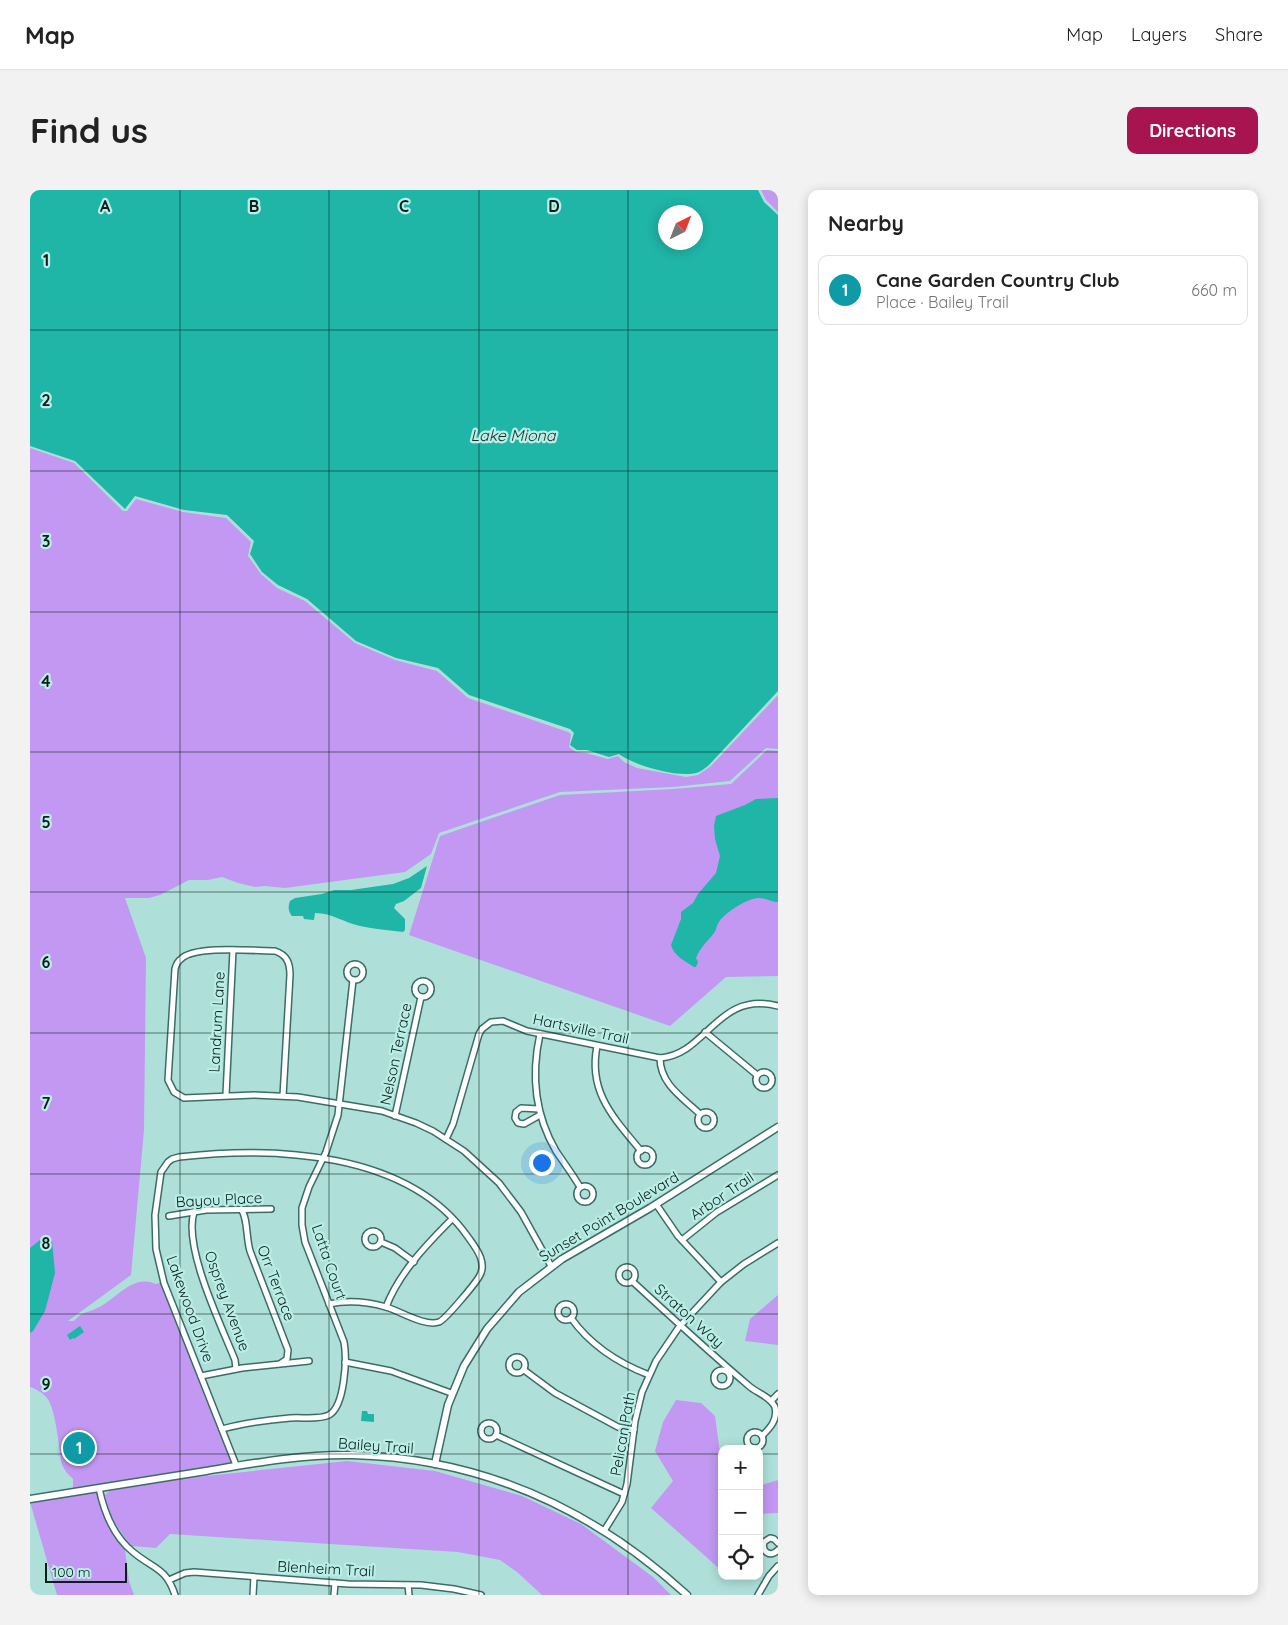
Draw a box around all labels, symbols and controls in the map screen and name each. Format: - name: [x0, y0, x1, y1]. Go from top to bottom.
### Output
- text: Map: [25, 20, 75, 50]
- text: Map: [1066, 23, 1103, 46]
- text: Layers: [1131, 23, 1187, 46]
- text: Share: [1215, 23, 1263, 46]
- button: Directions: [1127, 107, 1258, 154]
- text: Find us: [30, 108, 148, 152]
- text: A: [100, 196, 111, 216]
- text: B: [249, 196, 259, 216]
- text: C: [399, 196, 409, 216]
- text: D: [548, 196, 560, 216]
- north arrow: [658, 205, 703, 250]
- text: Nearby: [828, 210, 904, 236]
- text: 1: [43, 250, 49, 270]
- text: Cane Garden Country Club: [876, 268, 1120, 292]
- text: 1: [842, 280, 848, 300]
- text: 660 m: [1191, 280, 1237, 300]
- text: Place · Bailey Trail: [876, 292, 1009, 312]
- text: 2: [41, 390, 51, 410]
- water label: Lake Miona: [470, 425, 557, 445]
- text: 3: [42, 531, 50, 551]
- text: 4: [41, 671, 51, 691]
- text: 5: [41, 812, 51, 832]
- text: 6: [42, 952, 51, 972]
- street label: Landrum Lane: [204, 971, 229, 1073]
- street label: Nelson Terrace: [375, 1001, 416, 1107]
- street label: Hartsville Trail: [531, 1009, 631, 1048]
- text: 7: [42, 1093, 51, 1113]
- your location: [529, 1150, 555, 1176]
- street label: Sunset Point Boulevard: [535, 1167, 682, 1266]
- street label: Arbor Trail: [686, 1167, 757, 1224]
- street label: Bayou Place: [175, 1188, 263, 1211]
- street label: Latta Court: [308, 1222, 351, 1302]
- text: 8: [42, 1233, 51, 1253]
- street label: Orr Terrace: [253, 1242, 300, 1323]
- street label: Osprey Avenue: [201, 1248, 254, 1354]
- street label: Lakewood Drive: [162, 1253, 219, 1365]
- street label: Straton Way: [651, 1279, 728, 1352]
- text: 9: [41, 1374, 51, 1394]
- street label: Pelican Path: [606, 1390, 639, 1477]
- pin: 1: [63, 1429, 95, 1467]
- street label: Bailey Trail: [338, 1433, 415, 1458]
- map controls: [718, 1445, 763, 1580]
- button: +: [718, 1445, 763, 1490]
- button: −: [718, 1490, 763, 1535]
- button: locate: [718, 1535, 763, 1580]
- street label: Blenheim Trail: [277, 1556, 375, 1581]
- scale bar: [45, 1560, 128, 1583]
- text: 100 m: [52, 1563, 90, 1581]

